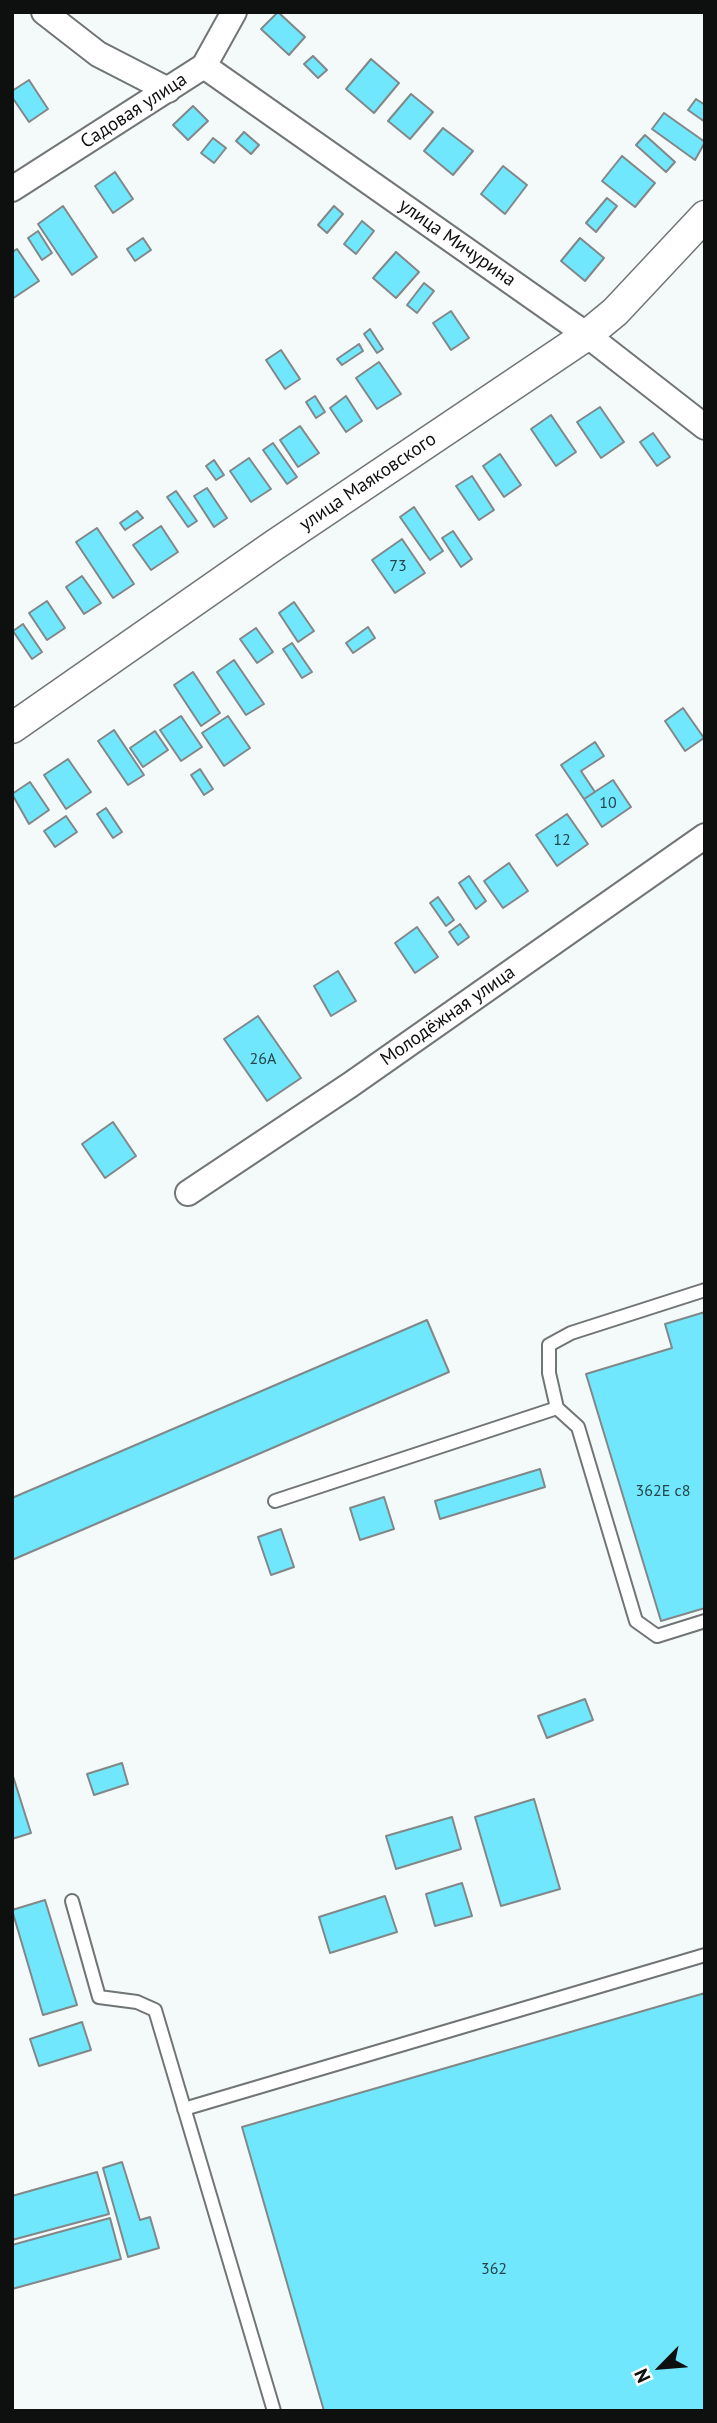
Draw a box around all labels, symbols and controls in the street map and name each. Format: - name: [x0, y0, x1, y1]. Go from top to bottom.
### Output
- street label: Садовая улица: [77, 68, 191, 154]
- street label: улица Мичурина: [394, 194, 520, 292]
- street label: улица Маяковского: [295, 428, 441, 536]
- house number: 73: [389, 556, 407, 576]
- house number: 10: [599, 793, 617, 813]
- house number: 12: [553, 830, 571, 850]
- street label: Молодёжная улица: [376, 961, 520, 1071]
- house number: 26А: [250, 1049, 276, 1069]
- house number: 362Е с8: [636, 1481, 690, 1501]
- house number: 362: [481, 2259, 507, 2279]
- north arrow: [626, 2332, 696, 2402]
- text: N: [628, 2365, 655, 2387]

